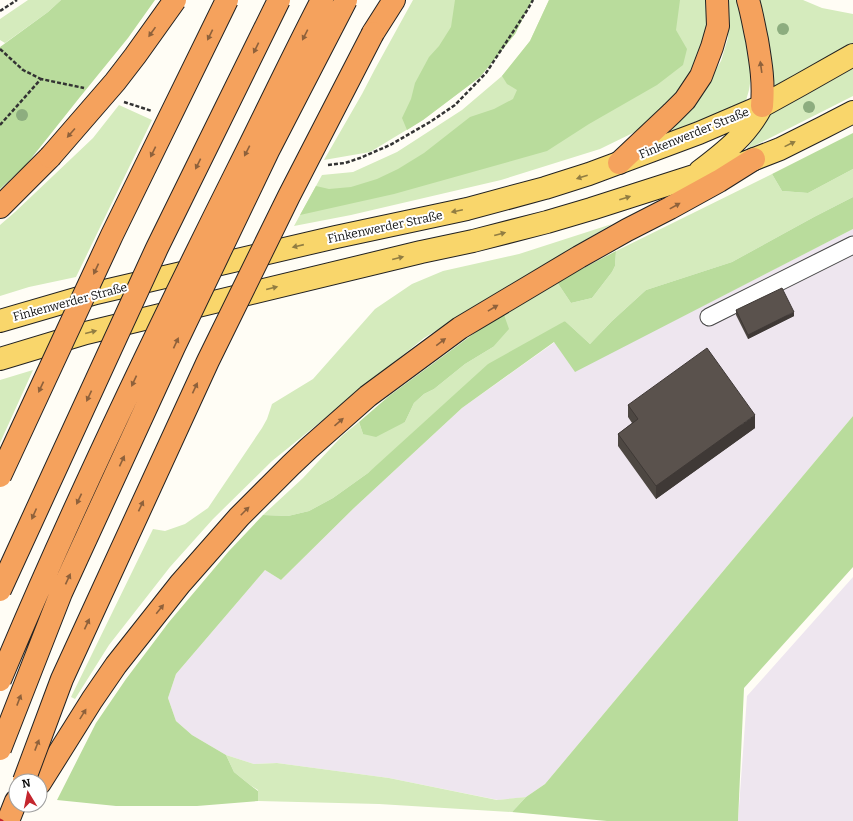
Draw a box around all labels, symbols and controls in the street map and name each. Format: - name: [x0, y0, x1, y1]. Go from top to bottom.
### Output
- one-way arrow: [148, 27, 156, 37]
- one-way arrow: [207, 29, 213, 41]
- one-way arrow: [302, 29, 308, 41]
- one-way arrow: [253, 42, 259, 53]
- one-way arrow: [758, 61, 764, 73]
- street label: Finkenwerder Straße: [637, 105, 751, 161]
- one-way arrow: [66, 128, 75, 138]
- one-way arrow: [784, 141, 796, 147]
- one-way arrow: [243, 145, 250, 157]
- one-way arrow: [150, 146, 156, 157]
- one-way arrow: [195, 158, 201, 170]
- one-way arrow: [576, 174, 588, 180]
- one-way arrow: [619, 195, 631, 201]
- one-way arrow: [669, 202, 680, 209]
- street label: Finkenwerder Straße: [326, 208, 444, 246]
- one-way arrow: [450, 208, 463, 214]
- one-way arrow: [494, 231, 506, 237]
- one-way arrow: [292, 243, 304, 249]
- one-way arrow: [392, 254, 404, 260]
- one-way arrow: [93, 263, 99, 275]
- street label: Finkenwerder Straße: [11, 280, 129, 324]
- one-way arrow: [266, 285, 278, 291]
- one-way arrow: [487, 305, 499, 312]
- one-way arrow: [85, 329, 97, 335]
- one-way arrow: [173, 337, 179, 348]
- one-way arrow: [436, 338, 447, 346]
- one-way arrow: [131, 375, 137, 387]
- one-way arrow: [38, 381, 44, 392]
- one-way arrow: [192, 382, 198, 394]
- one-way arrow: [86, 390, 92, 401]
- one-way arrow: [334, 417, 344, 427]
- one-way arrow: [119, 455, 125, 466]
- one-way arrow: [76, 493, 82, 505]
- one-way arrow: [138, 501, 144, 512]
- one-way arrow: [240, 506, 250, 516]
- one-way arrow: [31, 508, 37, 519]
- one-way arrow: [65, 573, 71, 585]
- one-way arrow: [155, 604, 164, 615]
- one-way arrow: [84, 619, 90, 630]
- one-way arrow: [17, 693, 23, 705]
- one-way arrow: [79, 709, 87, 719]
- one-way arrow: [35, 738, 41, 750]
- north arrow: [8, 773, 48, 813]
- text: N: [21, 776, 32, 791]

